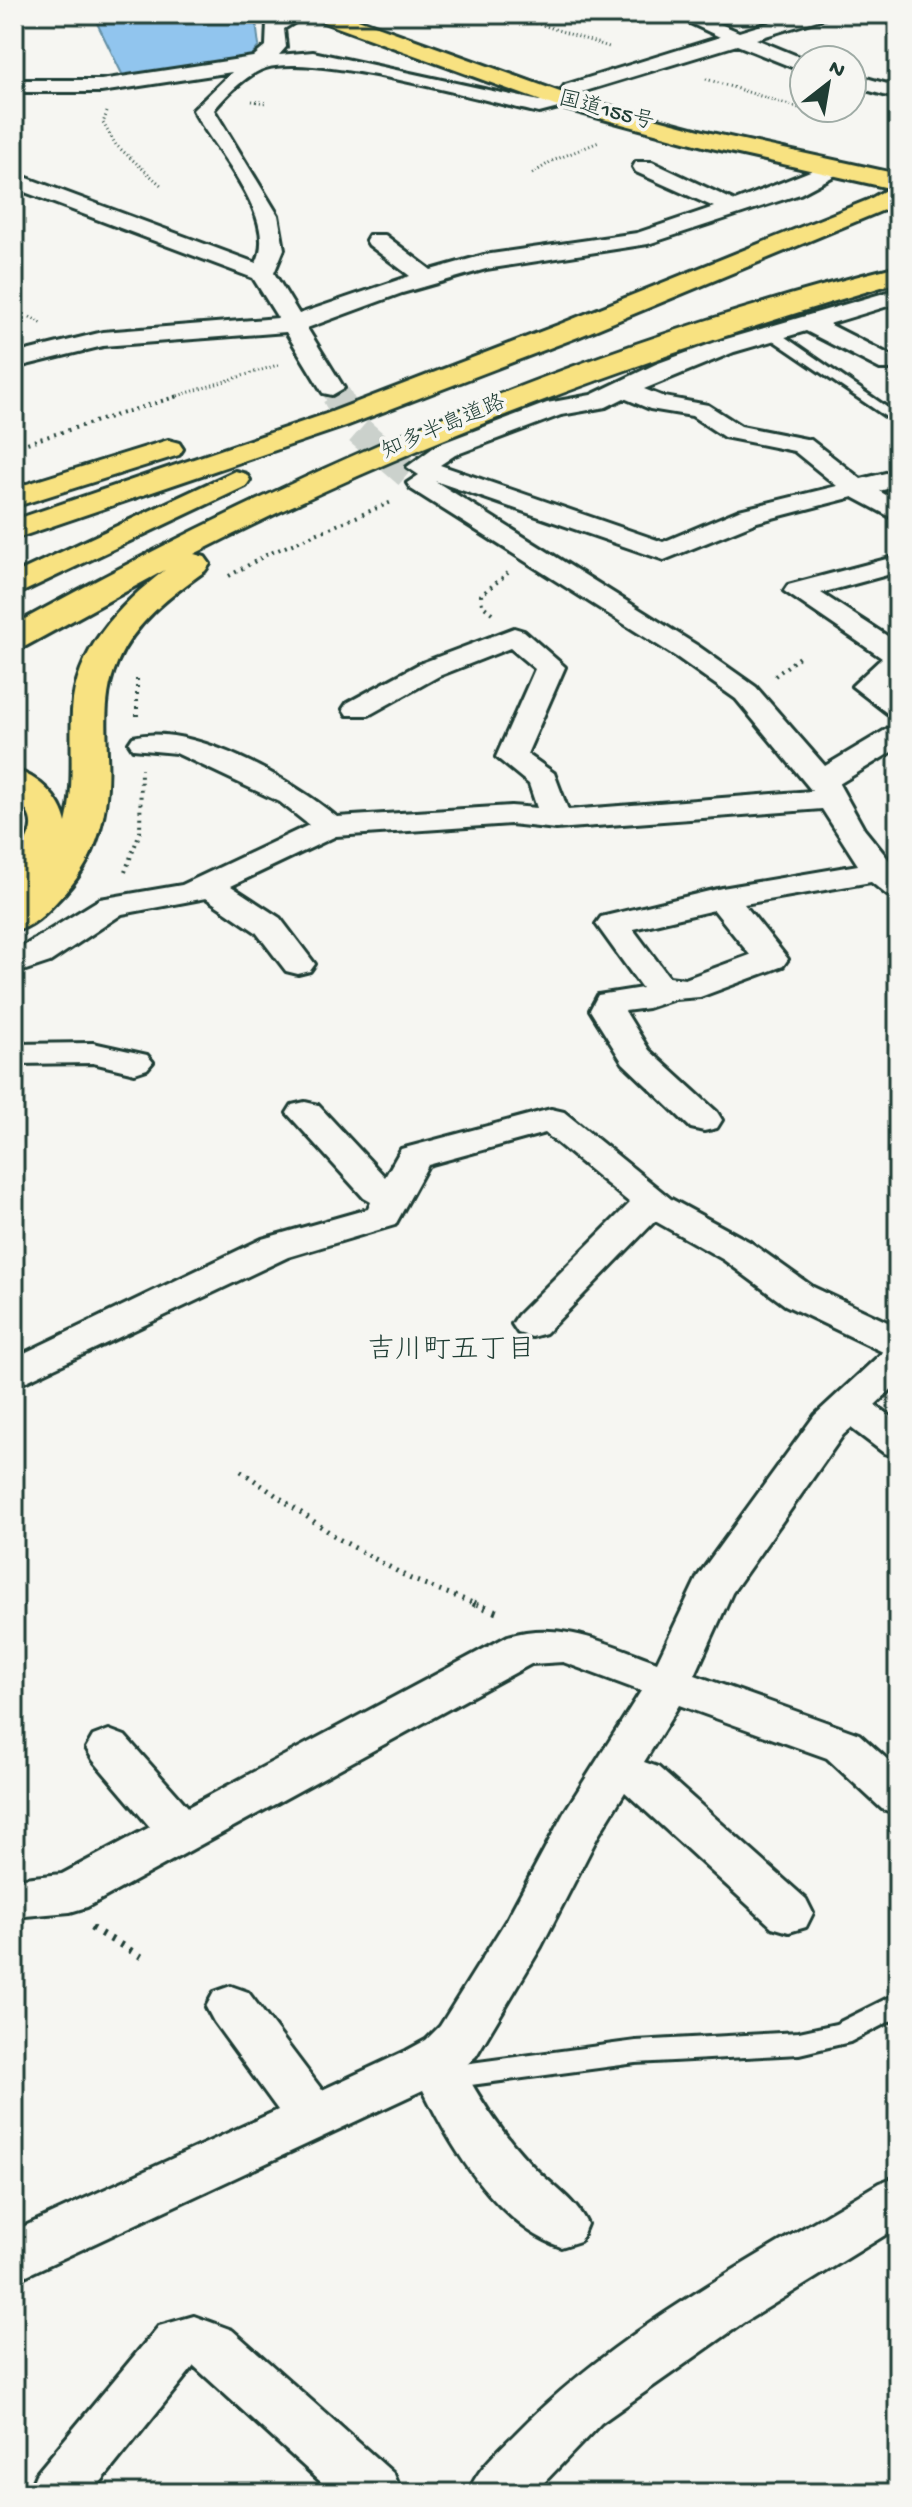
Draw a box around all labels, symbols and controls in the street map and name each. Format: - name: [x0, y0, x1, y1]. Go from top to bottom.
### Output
- north arrow: [788, 44, 868, 124]
- text: N: [823, 55, 849, 85]
- street label: 国道155号: [555, 86, 657, 137]
- street label: 知多半島道路: [377, 388, 510, 466]
- district label: 吉川町五丁目: [367, 1334, 535, 1368]

